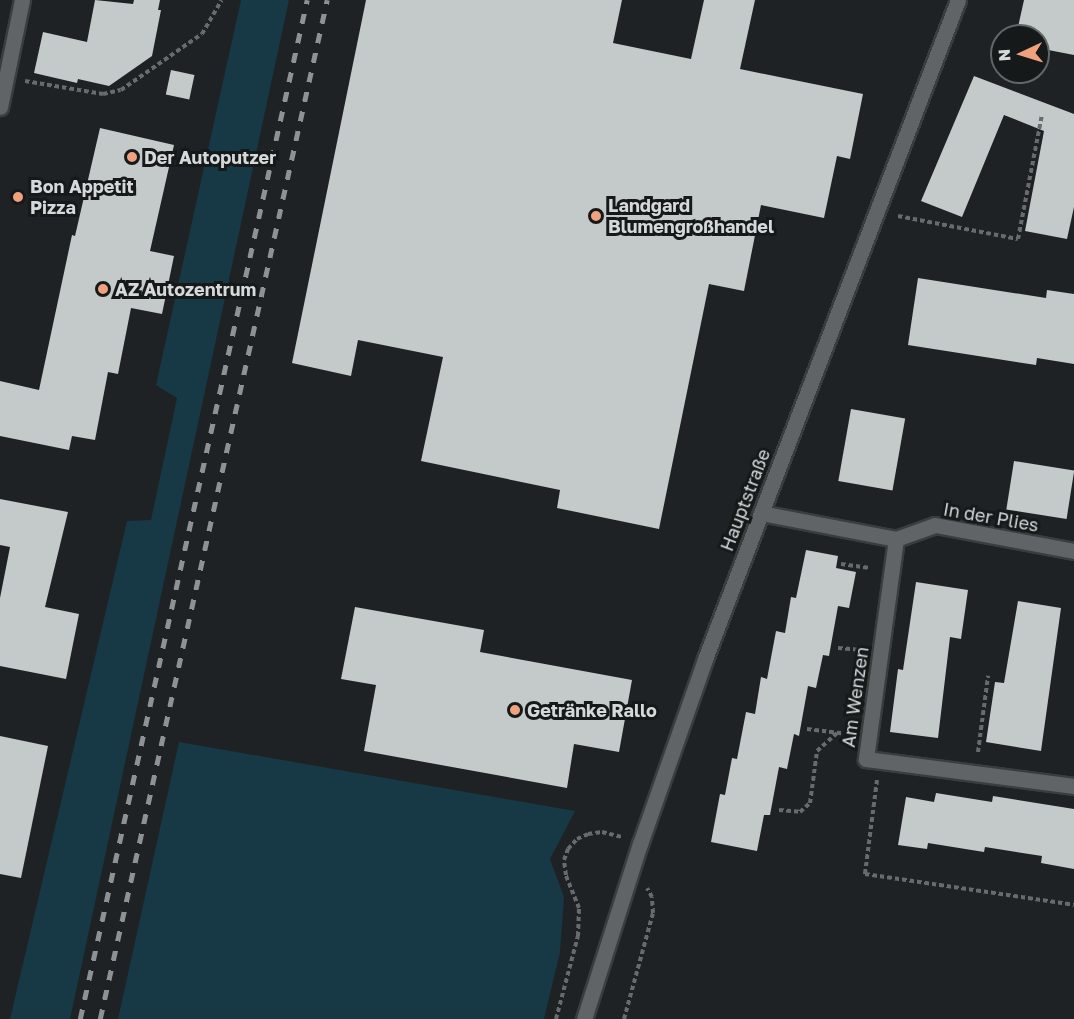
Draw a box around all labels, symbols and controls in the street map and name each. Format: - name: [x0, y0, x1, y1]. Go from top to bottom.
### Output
- north arrow: [990, 24, 1050, 84]
- text: N: [994, 48, 1014, 62]
- place label: Der Autoputzer: [144, 146, 276, 168]
- marker: Der Autoputzer: [125, 150, 139, 164]
- place label: Bon Appetit Pizza: [30, 176, 134, 219]
- marker: Bon Appetit Pizza: [11, 190, 25, 204]
- place label: Landgard Blumengroßhandel: [608, 195, 774, 238]
- marker: Landgard Blumengroßhandel: [589, 209, 603, 223]
- place label: AZ Autozentrum: [115, 278, 256, 300]
- marker: AZ Autozentrum: [96, 282, 110, 296]
- street label: Hauptstraße: [716, 446, 774, 554]
- street label: In der Plies: [942, 498, 1040, 536]
- street label: Am Wenzen: [837, 645, 873, 749]
- place label: Getränke Rallo: [527, 699, 657, 721]
- marker: Getränke Rallo: [508, 703, 522, 717]

